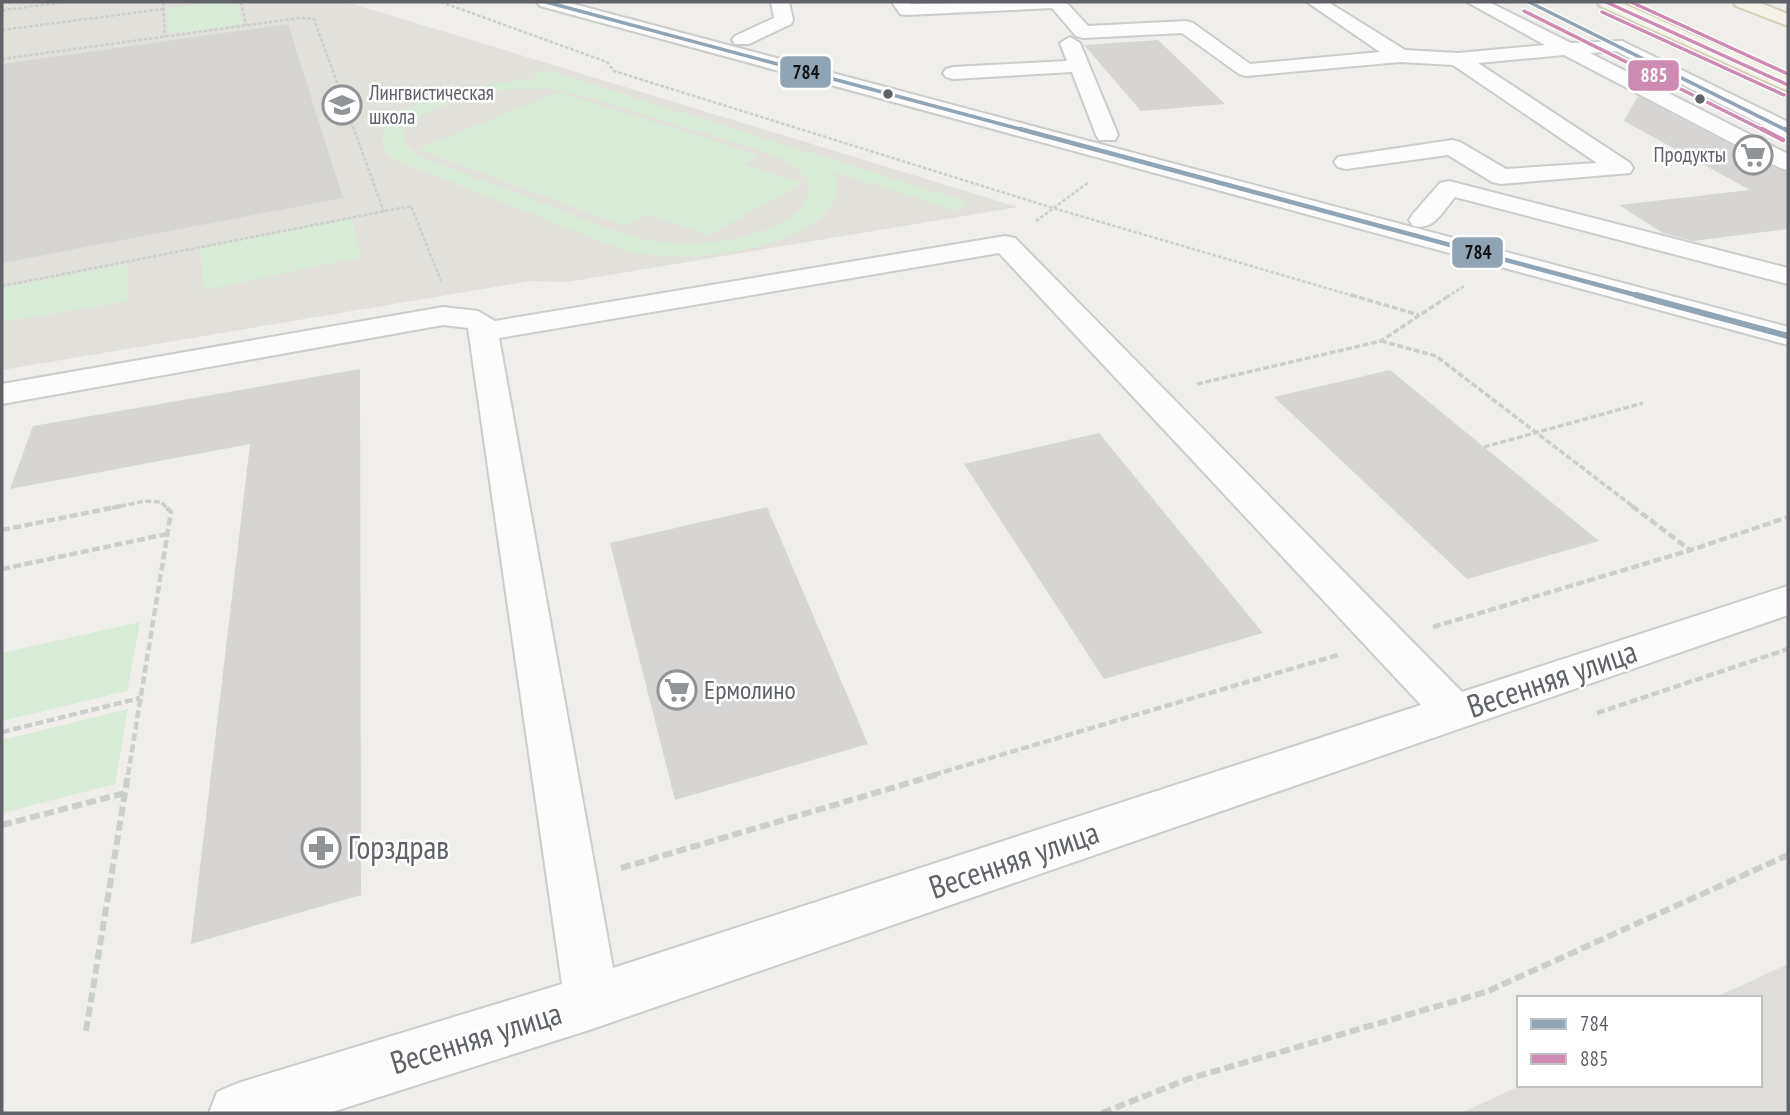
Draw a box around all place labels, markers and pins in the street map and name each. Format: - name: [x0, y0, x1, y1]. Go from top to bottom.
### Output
- place label: Лингвистическая школа: [368, 79, 494, 130]
- school or university icon: Лингвистическая школа: [321, 84, 363, 126]
- unlabelled marker: [881, 87, 895, 101]
- unlabelled marker: [1693, 92, 1707, 106]
- supermarket icon: Продукты: [1732, 134, 1774, 176]
- place label: Продукты: [1653, 141, 1726, 168]
- supermarket icon: Ермолино: [656, 669, 698, 711]
- place label: Ермолино: [704, 673, 796, 706]
- place label: Горздрав: [348, 826, 449, 868]
- pharmacy icon: Горздрав: [300, 827, 342, 869]

